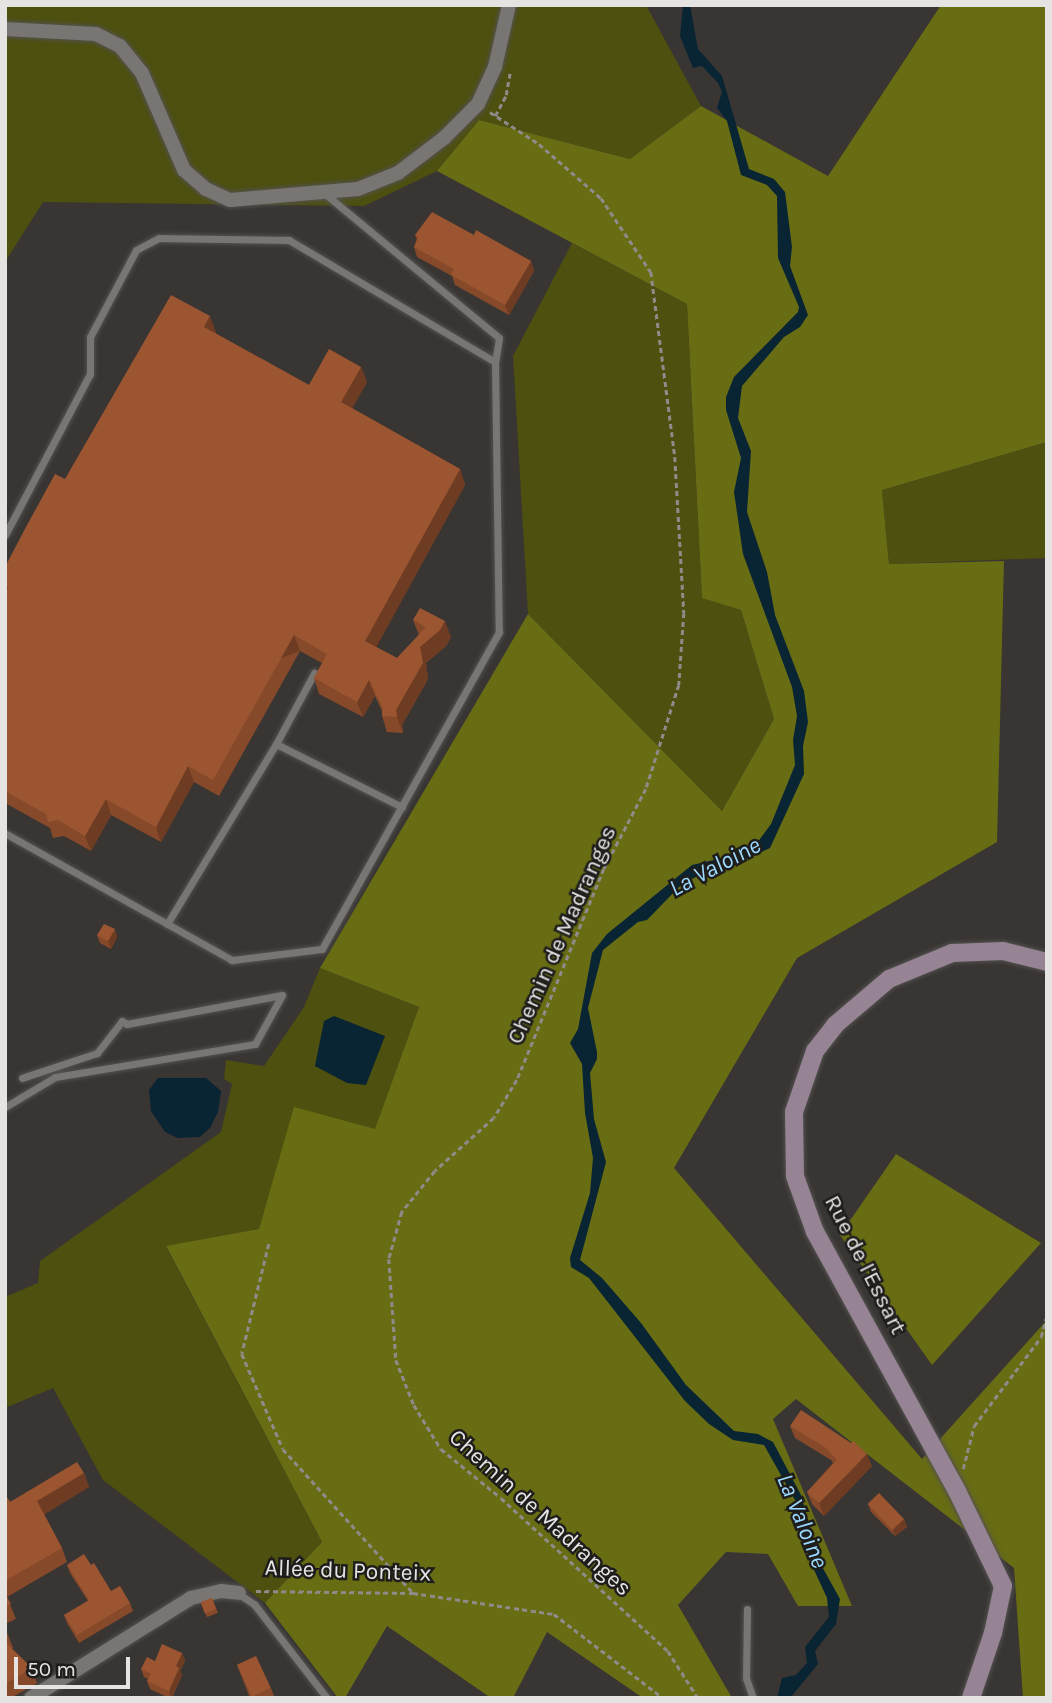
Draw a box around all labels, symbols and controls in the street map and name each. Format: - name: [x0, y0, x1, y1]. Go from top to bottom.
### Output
- street label: Chemin de Madranges: [501, 822, 623, 1048]
- water label: La Valoine: [664, 831, 766, 903]
- street label: Rue de l'Essart: [818, 1191, 912, 1339]
- street label: Chemin de Madranges: [443, 1424, 637, 1602]
- water label: La Valoine: [770, 1470, 834, 1572]
- street label: Allée du Ponteix: [264, 1554, 432, 1588]
- scale bar: [18, 1644, 133, 1688]
- text: 50 m: [27, 1657, 76, 1681]

